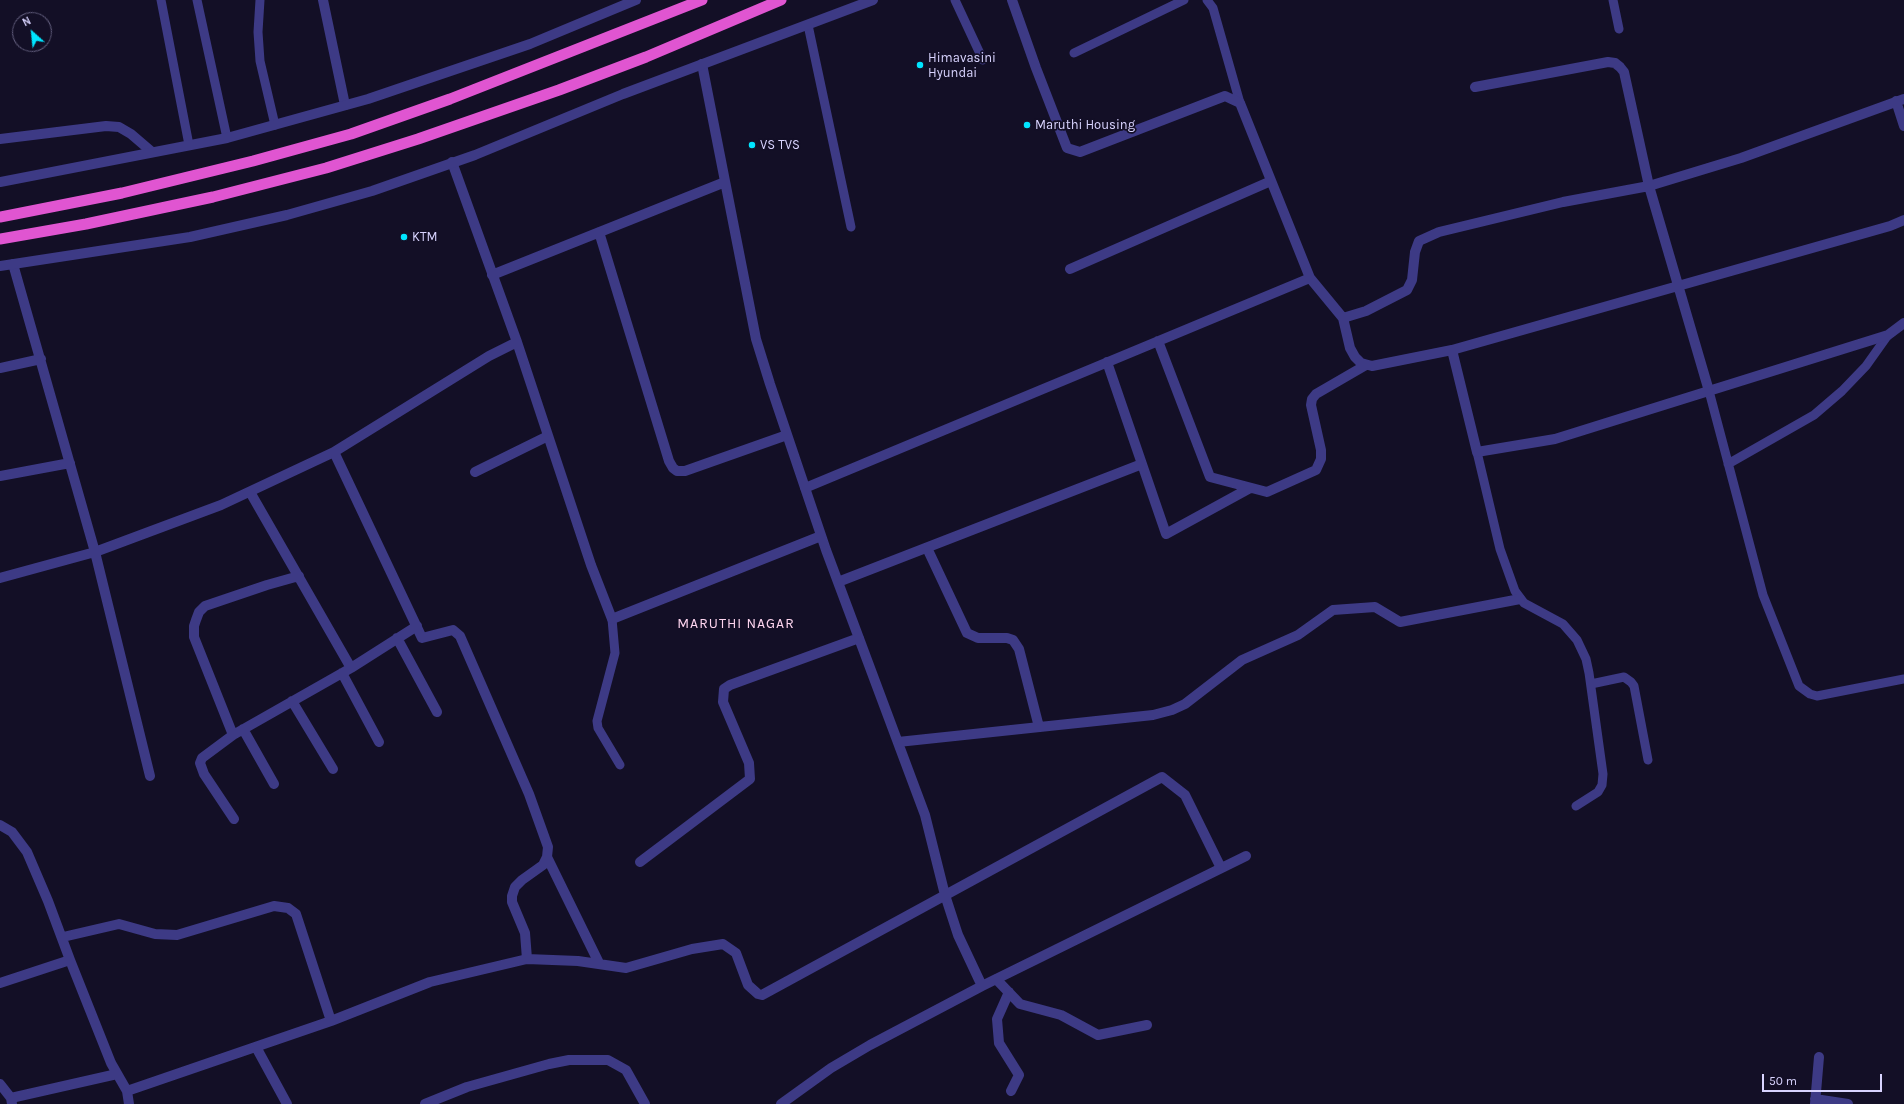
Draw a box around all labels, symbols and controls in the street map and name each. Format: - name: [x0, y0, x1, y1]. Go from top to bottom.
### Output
- north arrow: [12, 12, 52, 52]
- text: N: [20, 14, 33, 29]
- place label: Himavasini Hyundai: [928, 50, 996, 81]
- marker: Himavasini Hyundai: [915, 60, 925, 70]
- place label: Maruthi Housing: [1035, 117, 1135, 133]
- marker: Maruthi Housing: [1022, 120, 1032, 130]
- place label: VS TVS: [760, 137, 800, 153]
- marker: VS TVS: [747, 140, 757, 150]
- place label: KTM: [412, 229, 437, 245]
- marker: KTM: [399, 232, 409, 242]
- district label: MARUTHI NAGAR: [677, 616, 795, 632]
- scale bar: [1764, 1066, 1884, 1092]
- text: 50 m: [1769, 1074, 1797, 1088]

